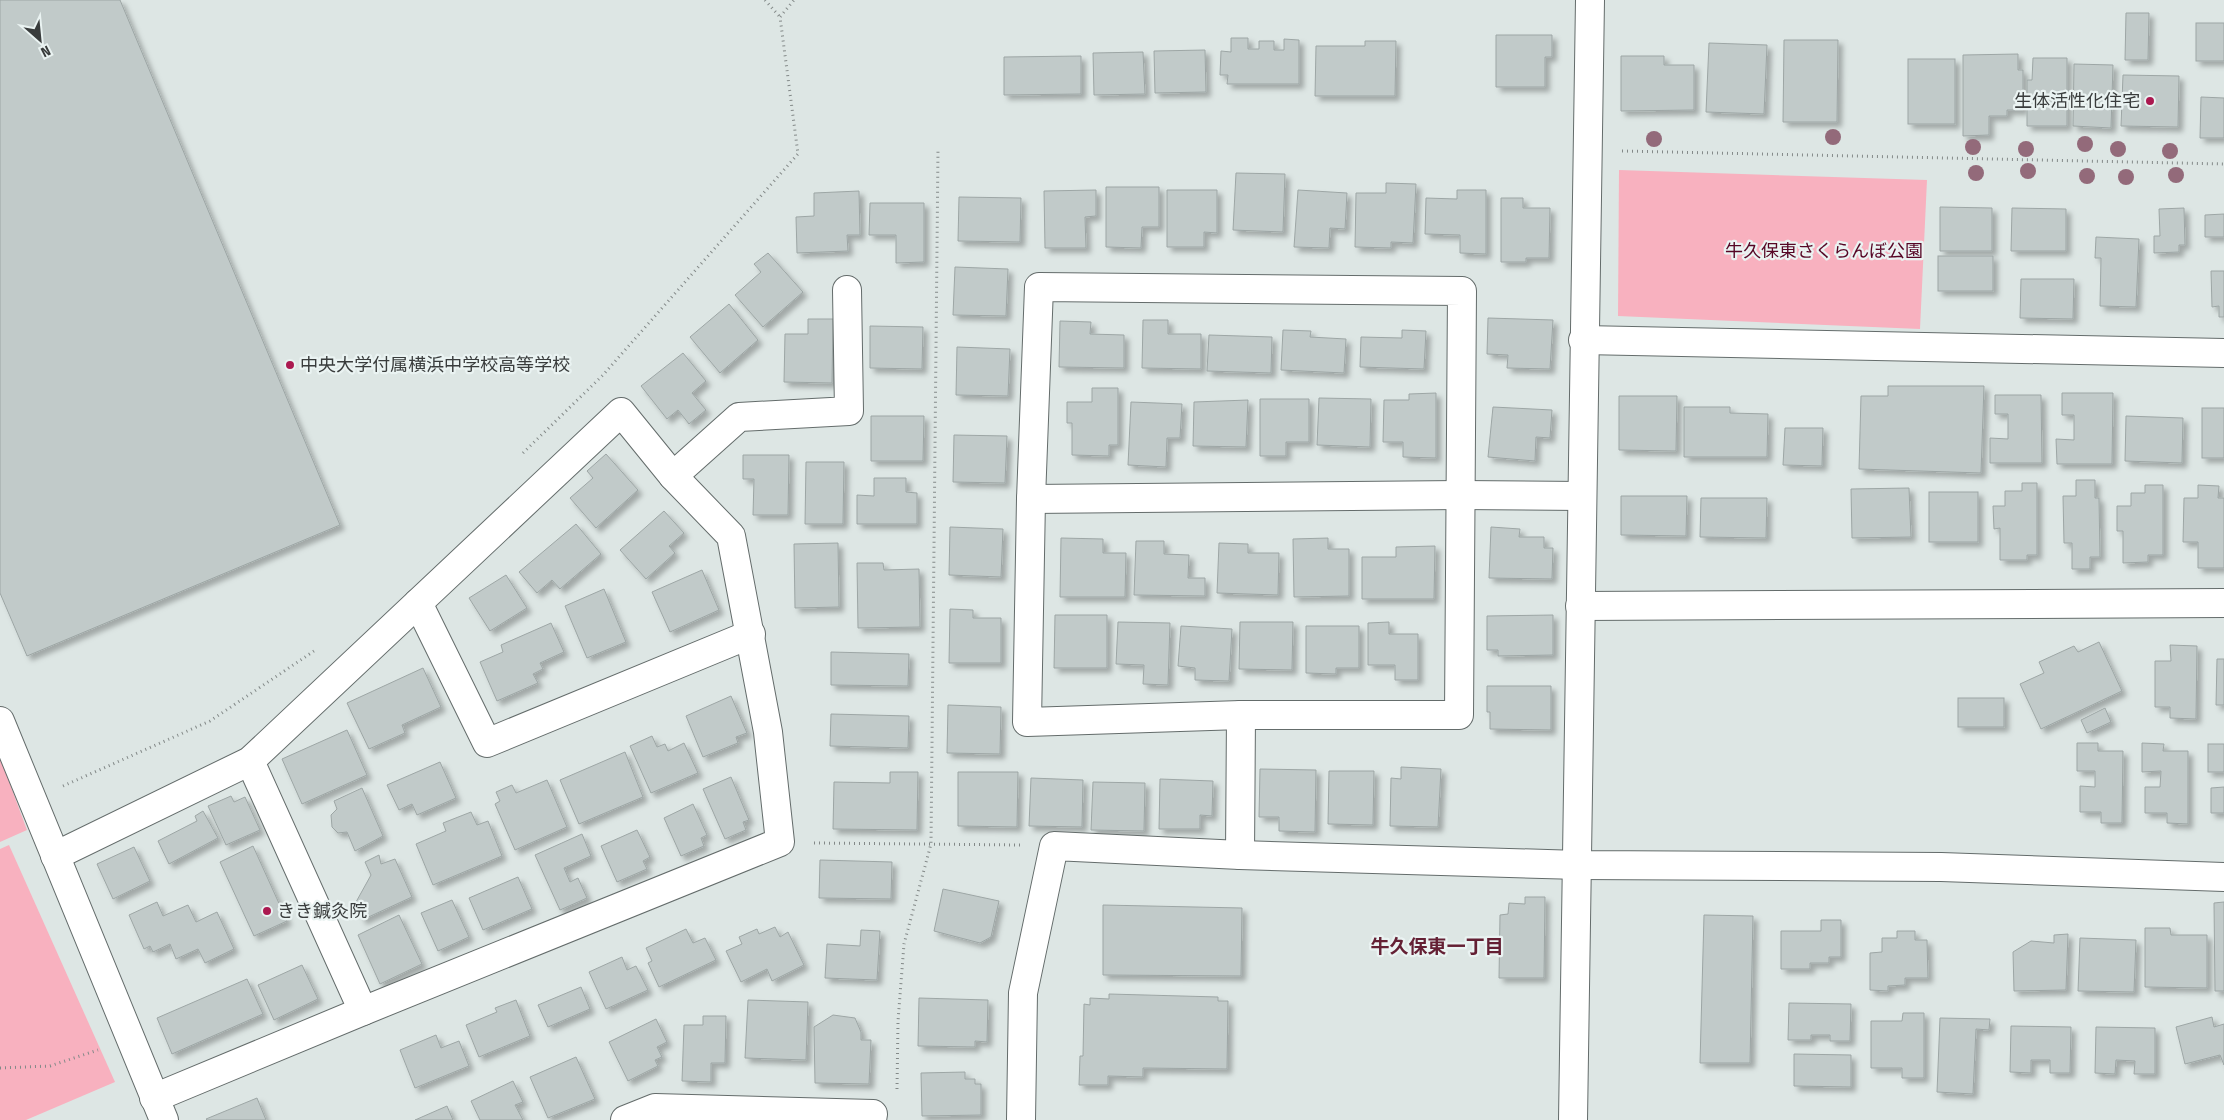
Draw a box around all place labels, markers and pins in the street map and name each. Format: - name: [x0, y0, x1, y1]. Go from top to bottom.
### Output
- place label: 生体活性化住宅: [2014, 90, 2140, 112]
- marker: 生体活性化住宅: [2144, 95, 2156, 107]
- place label: 中央大学付属横浜中学校高等学校: [300, 354, 570, 376]
- marker: 中央大学付属横浜中学校高等学校: [284, 359, 296, 371]
- place label: きき鍼灸院: [277, 900, 367, 922]
- marker: きき鍼灸院: [261, 905, 273, 917]

